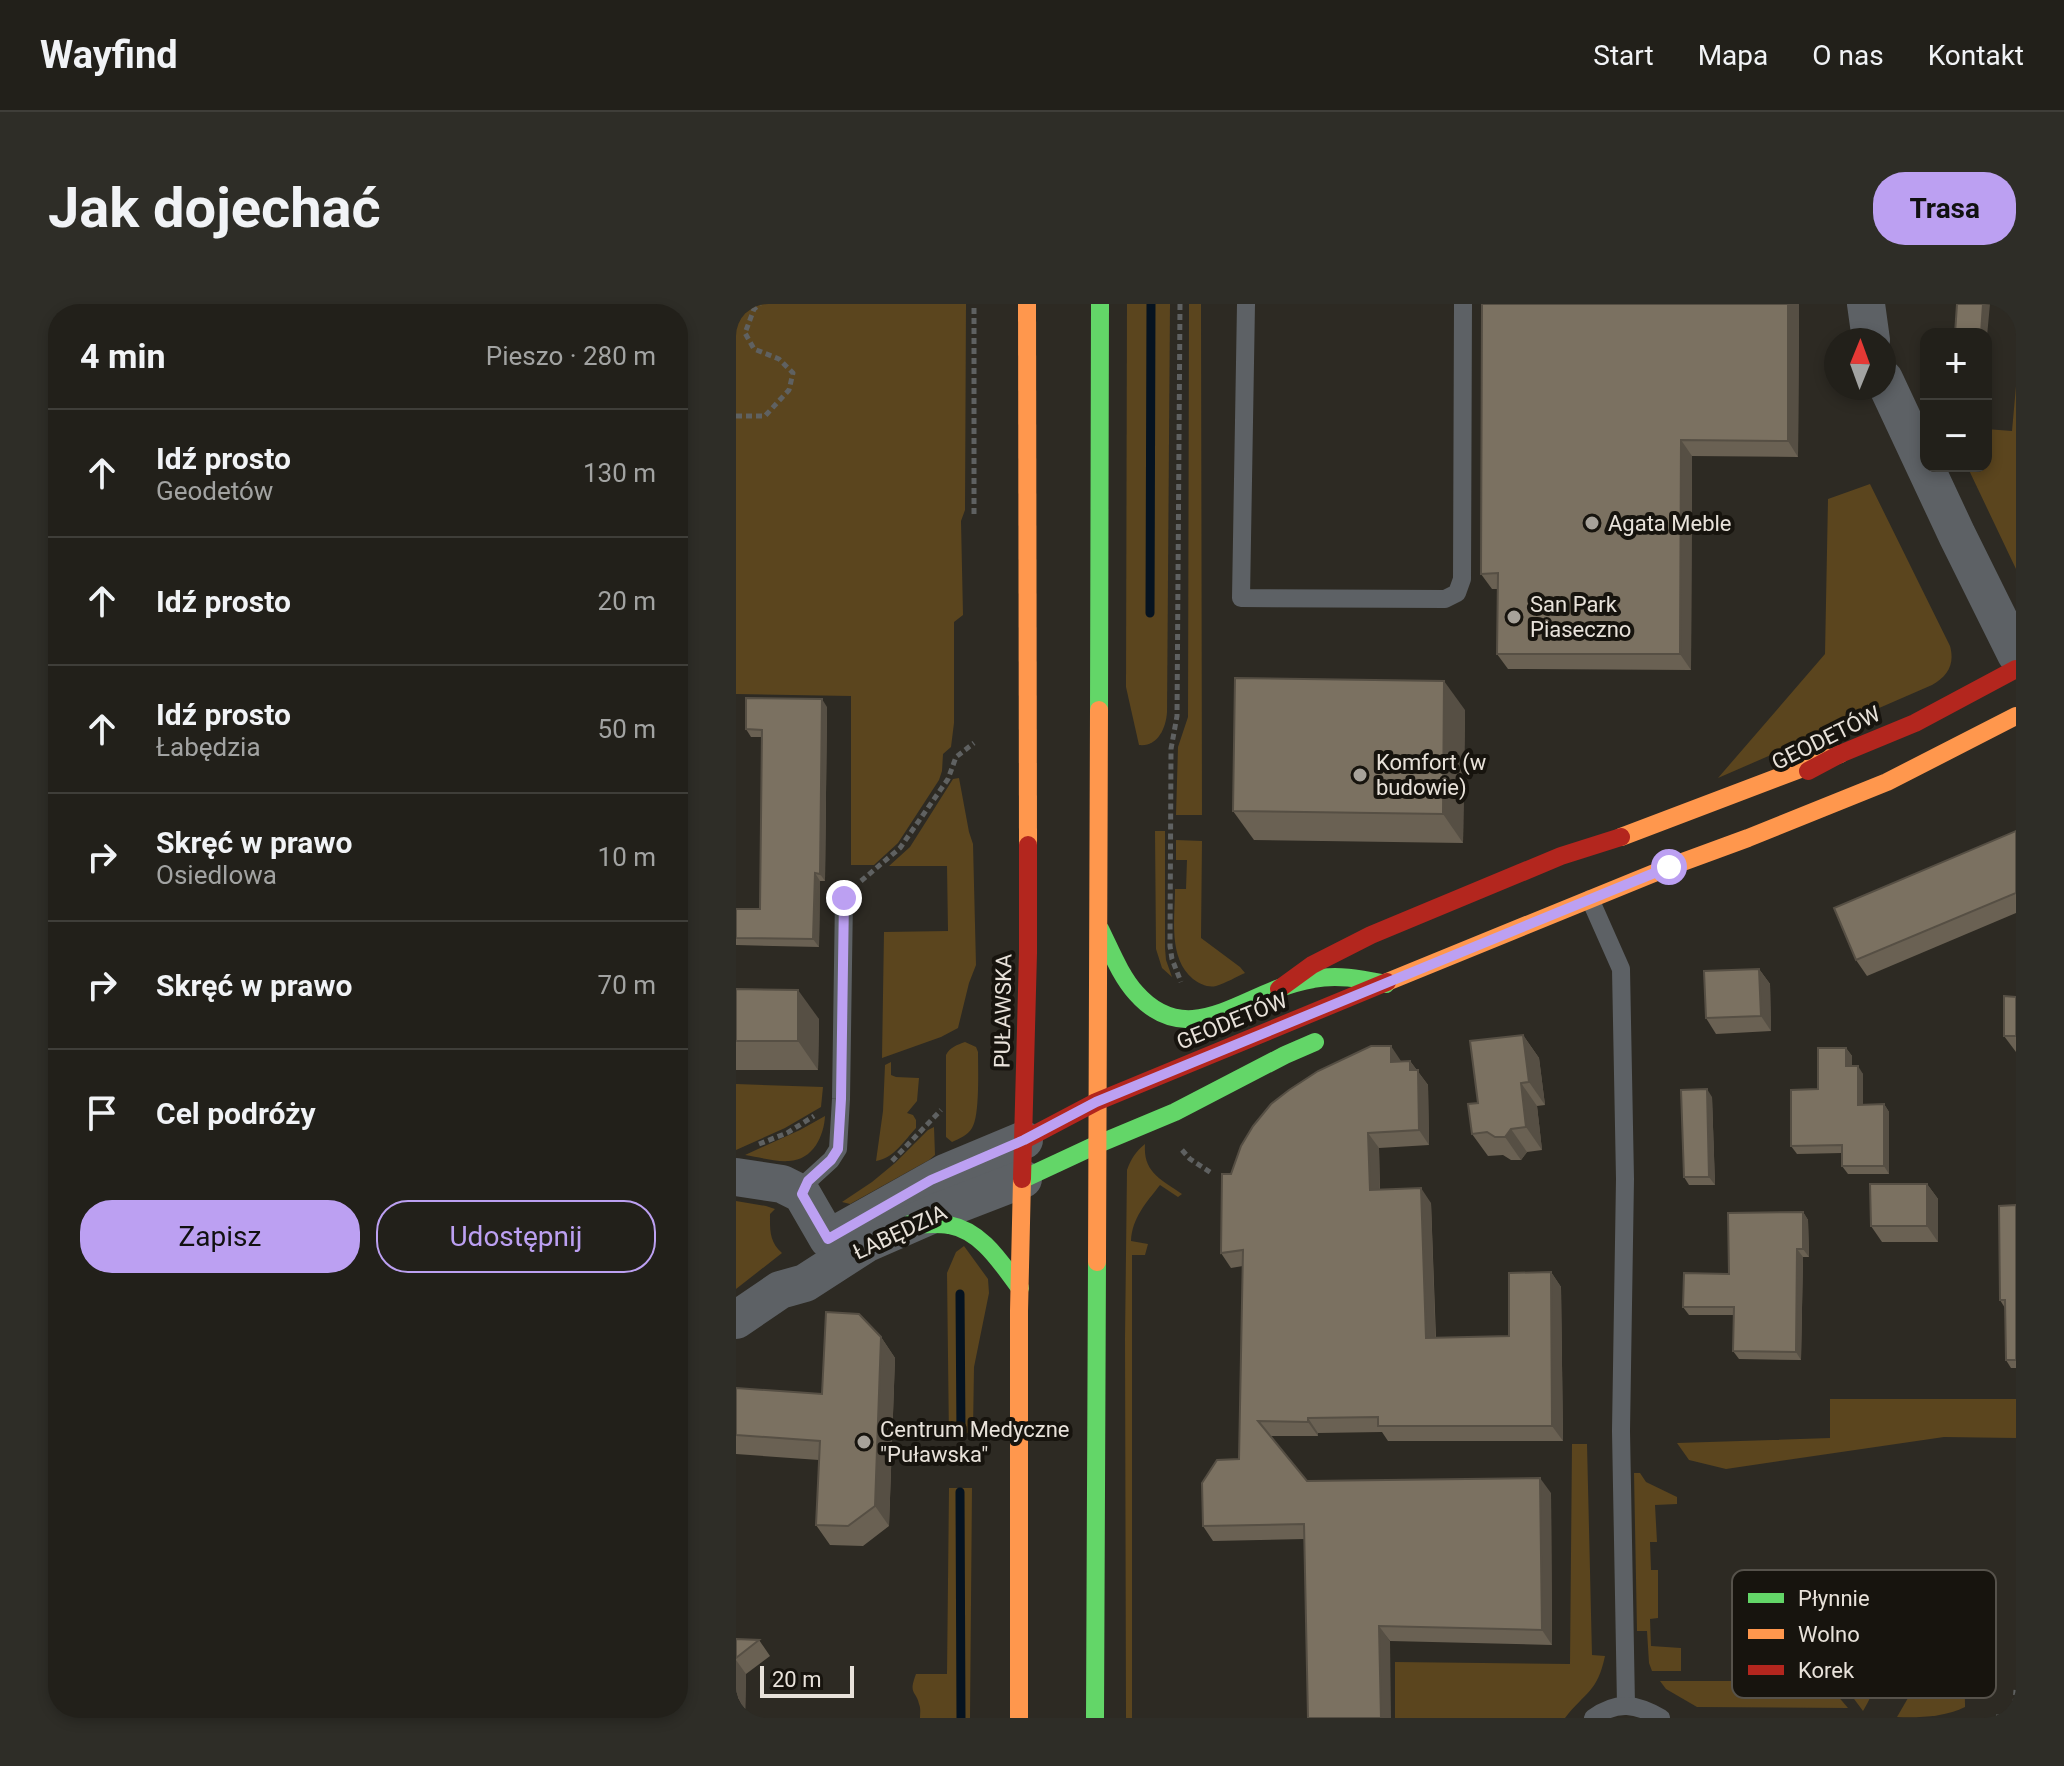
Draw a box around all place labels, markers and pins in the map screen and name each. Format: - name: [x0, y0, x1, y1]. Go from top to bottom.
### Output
- place label: Agata Meble: [1608, 511, 1732, 536]
- marker: Agata Meble: [1583, 514, 1601, 532]
- place label: San Park Piaseczno: [1530, 592, 1631, 642]
- marker: San Park Piaseczno: [1505, 608, 1523, 626]
- place label: Komfort (w budowie): [1376, 750, 1487, 801]
- marker: Komfort (w budowie): [1351, 766, 1369, 784]
- place label: Centrum Medyczne "Puławska": [880, 1417, 1069, 1467]
- marker: Centrum Medyczne "Puławska": [855, 1433, 873, 1451]

